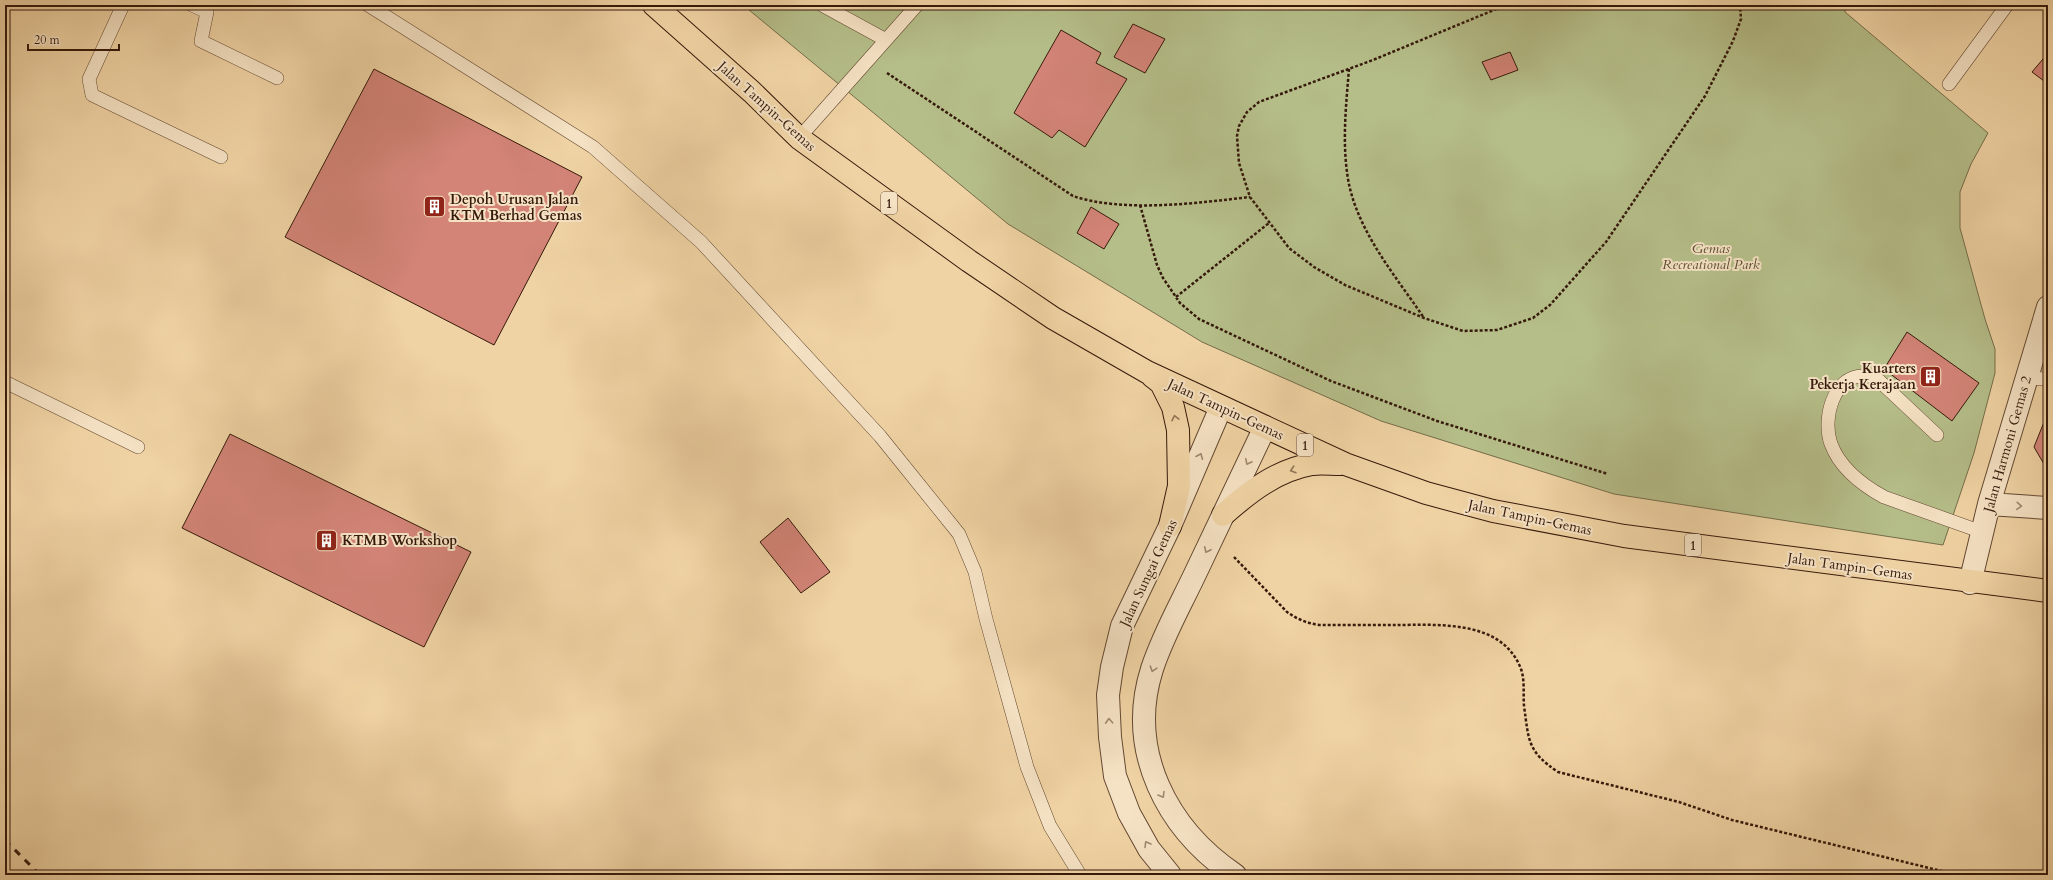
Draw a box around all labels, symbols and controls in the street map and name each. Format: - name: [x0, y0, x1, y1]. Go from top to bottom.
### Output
- scale bar: [28, 26, 119, 52]
- text: 20 m: [34, 32, 61, 48]
- street label: Jalan Tampin-Gemas: [712, 56, 820, 156]
- place label: Depoh Urusan Jalan KTM Berhad Gemas: [450, 190, 582, 225]
- road number: 1: [881, 192, 897, 214]
- building icon: Depoh Urusan Jalan KTM Berhad Gemas: [421, 194, 447, 220]
- park label: Gemas Recreational Park: [1662, 239, 1760, 274]
- place label: Kuarters Pekerja Kerajaan: [1810, 359, 1916, 394]
- building icon: Kuarters Pekerja Kerajaan: [1918, 363, 1944, 389]
- street label: Jalan Tampin-Gemas: [1163, 373, 1287, 445]
- street label: Jalan Harmoni Gemas 2: [1978, 374, 2036, 516]
- one-way arrow: [1171, 415, 1179, 422]
- road number: 1: [1297, 434, 1313, 456]
- one-way arrow: [1195, 453, 1203, 460]
- one-way arrow: [1245, 458, 1253, 466]
- one-way arrow: [1290, 465, 1297, 474]
- street label: Jalan Tampin-Gemas: [1464, 495, 1594, 540]
- one-way arrow: [2016, 502, 2022, 510]
- street label: Jalan Sungai Gemas: [1114, 516, 1182, 632]
- building icon: KTMB Workshop: [314, 527, 340, 553]
- place label: KTMB Workshop: [342, 531, 457, 550]
- road number: 1: [1685, 534, 1701, 556]
- one-way arrow: [1204, 546, 1212, 554]
- street label: Jalan Tampin-Gemas: [1784, 548, 1914, 585]
- one-way arrow: [1149, 665, 1158, 672]
- one-way arrow: [1105, 718, 1114, 724]
- one-way arrow: [1158, 791, 1165, 798]
- one-way arrow: [1144, 841, 1151, 848]

